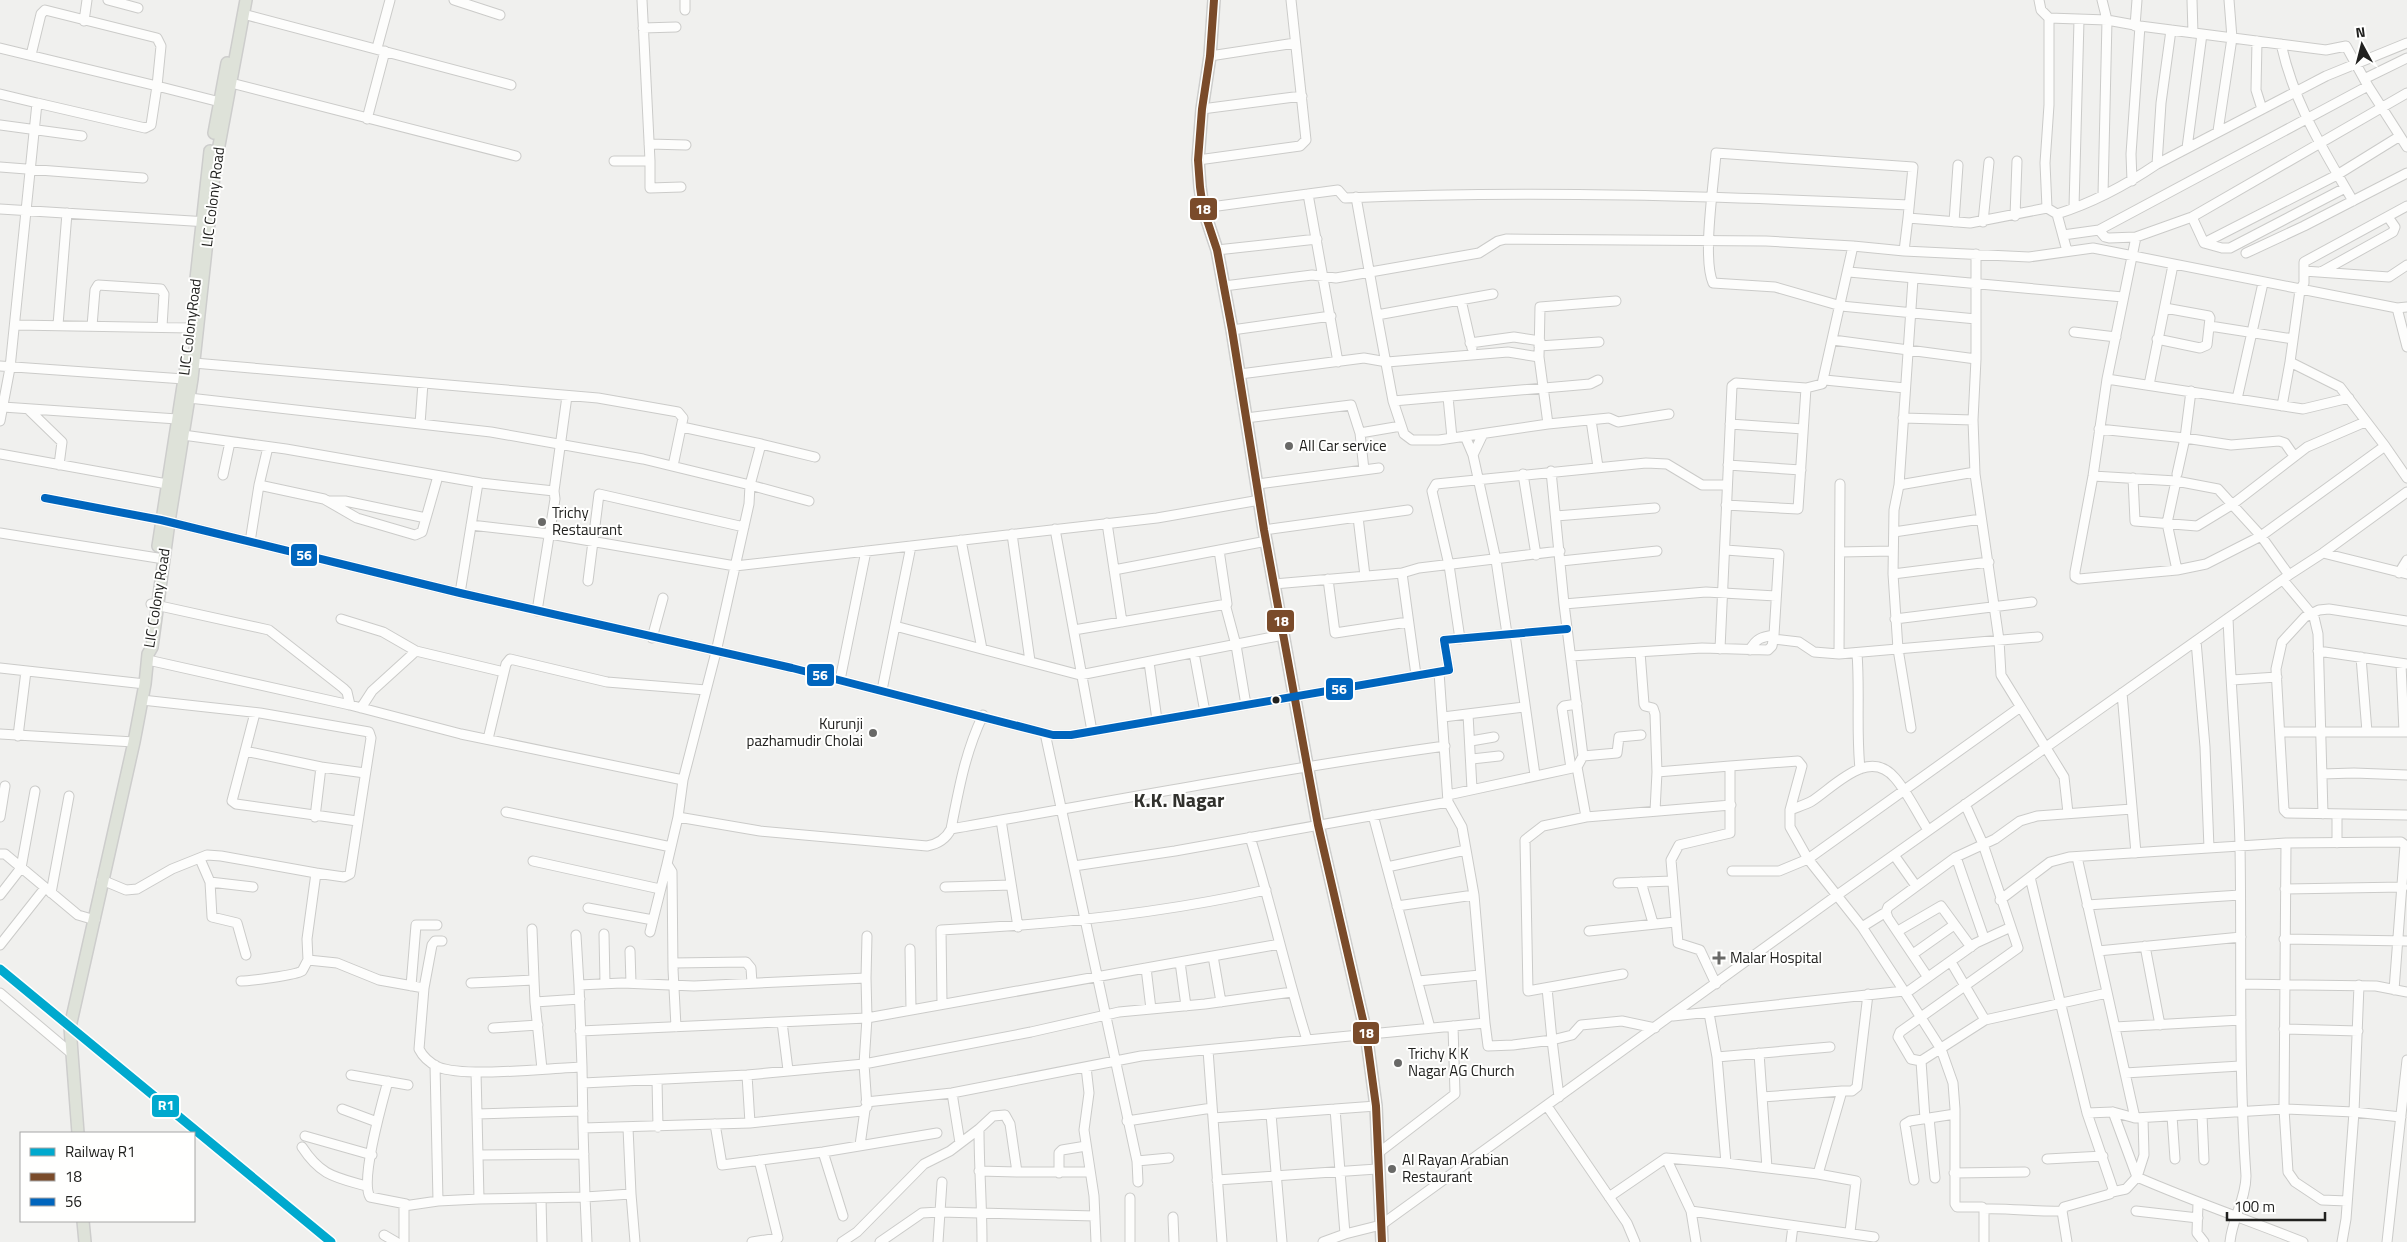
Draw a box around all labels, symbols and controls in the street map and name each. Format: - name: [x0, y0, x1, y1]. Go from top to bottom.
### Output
- north arrow: [2337, 20, 2387, 70]
- text: N: [2354, 21, 2366, 43]
- street label: LIC Colony Road: [195, 146, 230, 248]
- line badge: 18: [1189, 197, 1218, 221]
- text: 18: [1195, 198, 1211, 219]
- street label: LIC ColonyRoad: [172, 277, 207, 377]
- place label: All Car service: [1299, 434, 1387, 457]
- marker: All Car service: [1283, 440, 1295, 452]
- place label: Trichy Restaurant: [552, 501, 623, 541]
- marker: Trichy Restaurant: [536, 516, 548, 528]
- line badge: 56: [290, 543, 318, 567]
- text: 56: [296, 544, 312, 565]
- street label: LIC Colony Road: [137, 546, 176, 649]
- line badge: 18: [1266, 609, 1295, 633]
- text: 18: [1273, 610, 1289, 631]
- line badge: 56: [806, 663, 835, 687]
- text: 56: [812, 664, 828, 685]
- line badge: 56: [1325, 677, 1354, 701]
- text: 56: [1331, 678, 1347, 699]
- unlabelled marker: [1271, 695, 1281, 705]
- place label: Kurunji pazhamudir Cholai: [747, 712, 863, 752]
- marker: Kurunji pazhamudir Cholai: [867, 727, 879, 739]
- district label: K.K. Nagar: [1134, 784, 1225, 815]
- place label: Malar Hospital: [1730, 946, 1822, 969]
- marker: Malar Hospital: [1712, 951, 1726, 965]
- line badge: 18: [1352, 1021, 1380, 1045]
- text: 18: [1358, 1022, 1374, 1043]
- place label: Trichy K K Nagar AG Church: [1408, 1042, 1515, 1082]
- marker: Trichy K K Nagar AG Church: [1392, 1057, 1404, 1069]
- line badge: R1: [151, 1094, 180, 1118]
- text: R1: [158, 1094, 174, 1115]
- legend: [20, 1132, 195, 1222]
- text: Railway R1: [65, 1140, 136, 1163]
- place label: Al Rayan Arabian Restaurant: [1402, 1148, 1509, 1188]
- marker: Al Rayan Arabian Restaurant: [1386, 1163, 1398, 1175]
- text: 18: [65, 1165, 82, 1188]
- text: 56: [65, 1190, 82, 1213]
- scale bar: [2227, 1190, 2324, 1222]
- text: 100 m: [2234, 1195, 2275, 1218]

